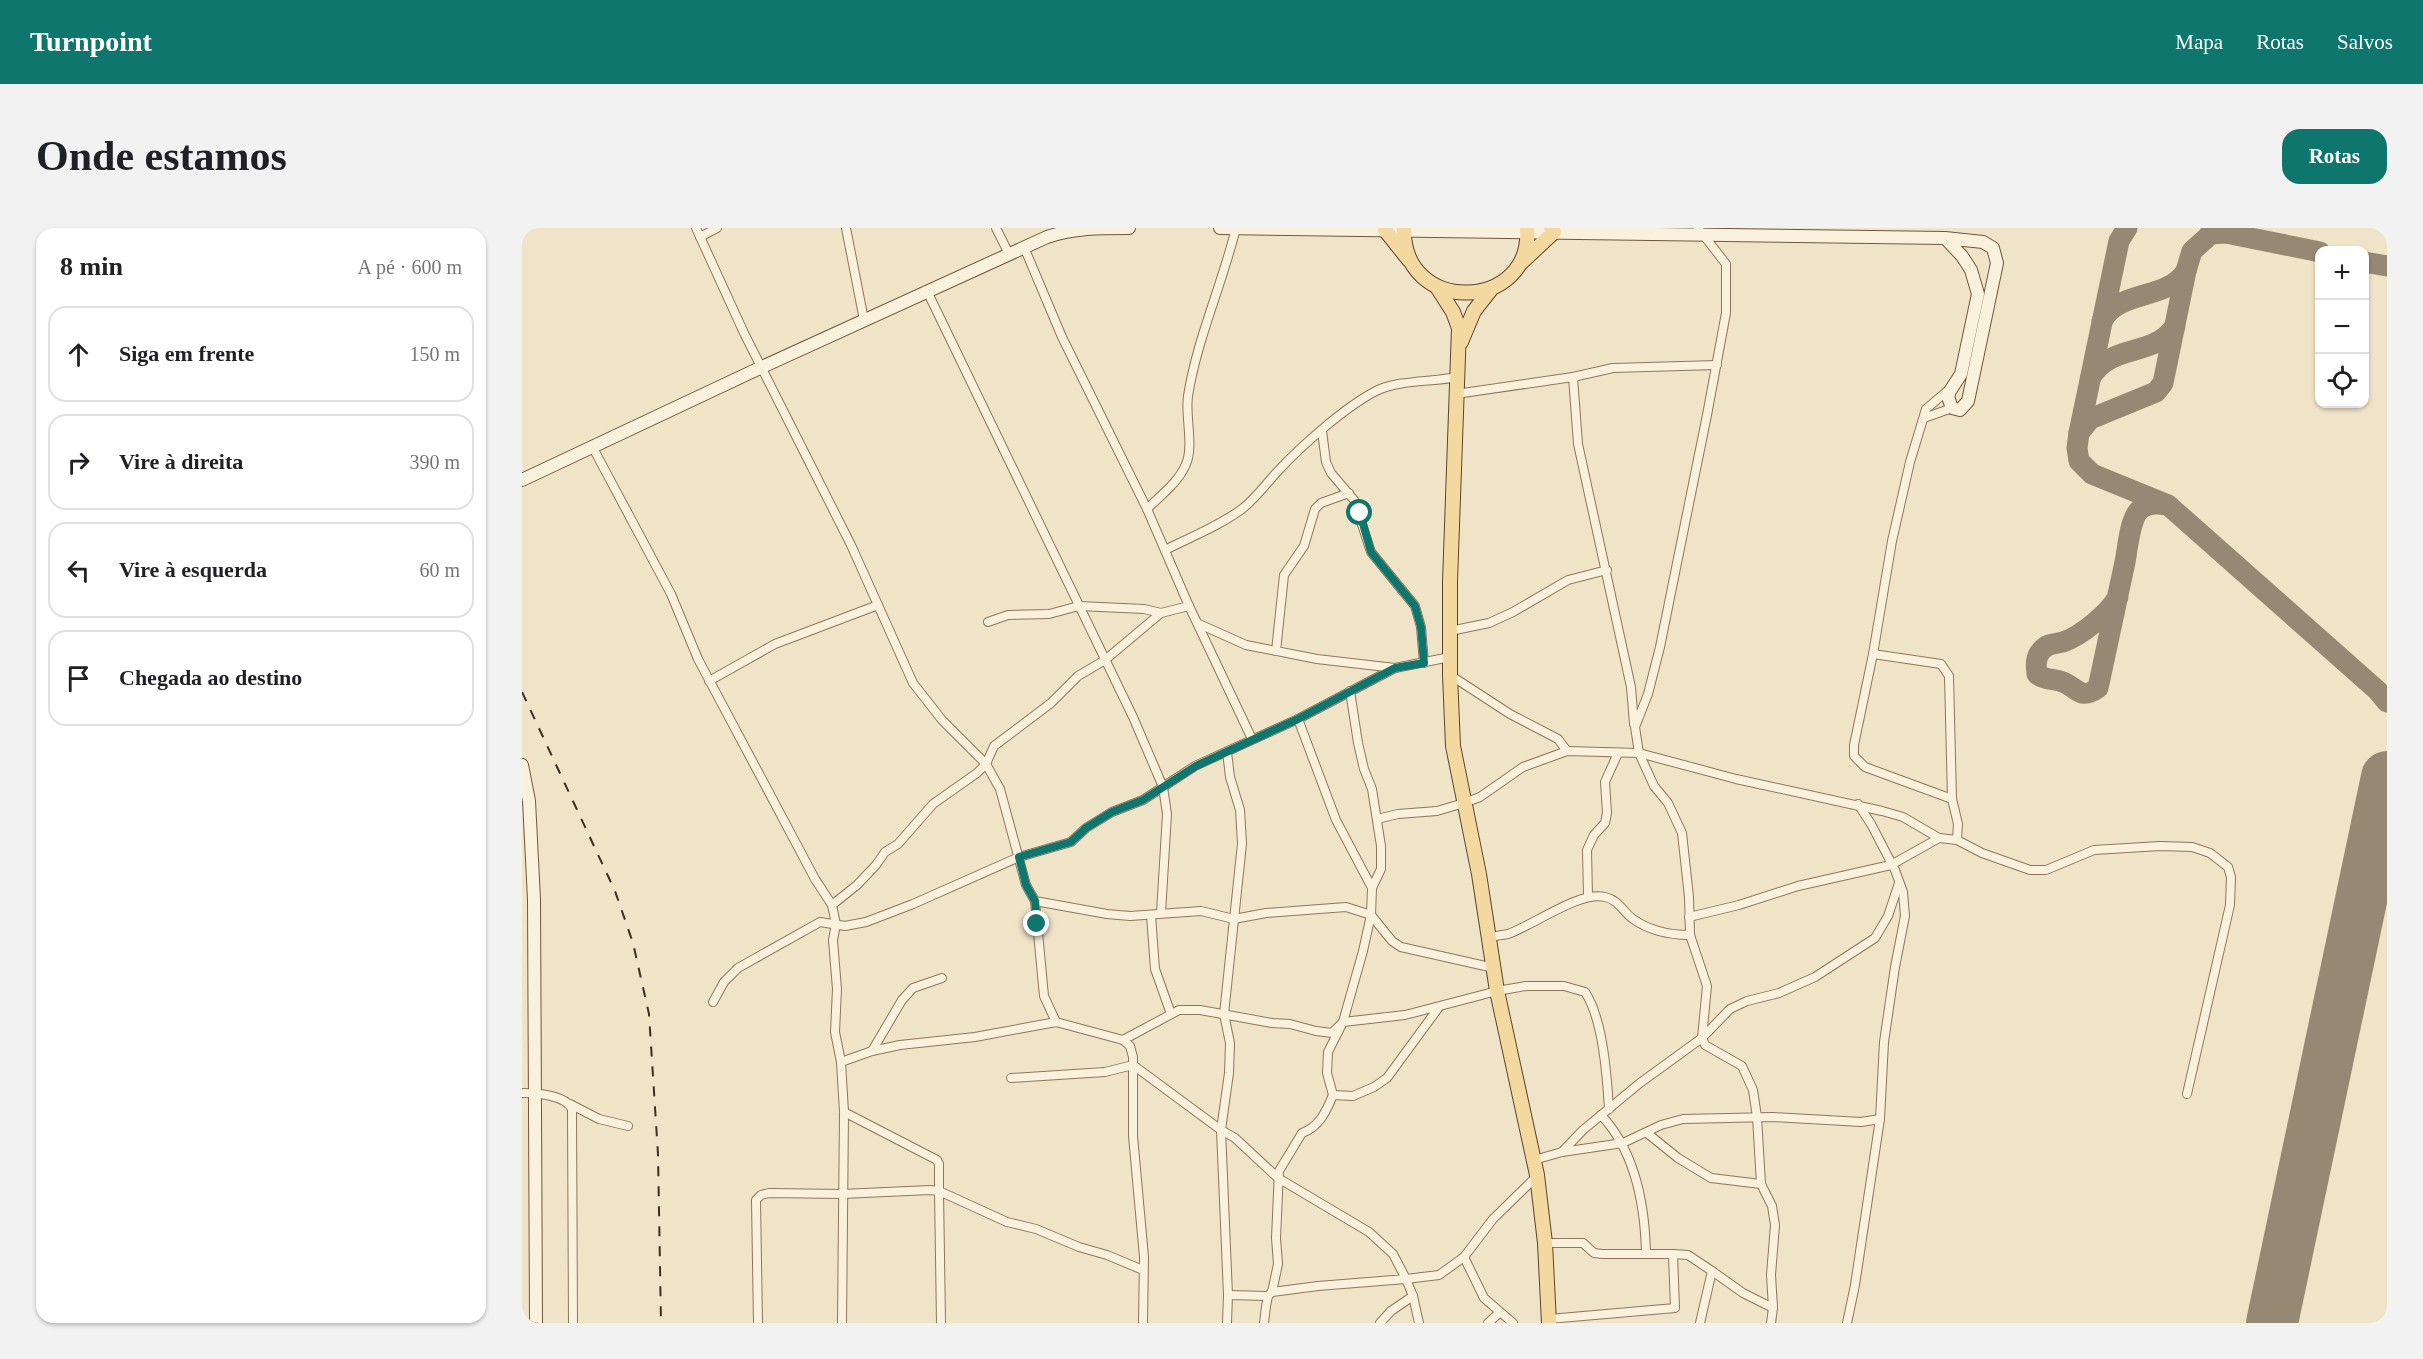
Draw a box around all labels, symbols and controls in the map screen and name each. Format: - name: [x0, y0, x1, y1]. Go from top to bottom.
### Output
- text: Turnpoint: [30, 26, 152, 57]
- text: Mapa: [2175, 30, 2223, 54]
- text: Rotas: [2256, 30, 2304, 54]
- text: Salvos: [2337, 30, 2393, 54]
- button: Rotas: [2282, 129, 2387, 184]
- text: Onde estamos: [36, 133, 287, 179]
- map controls: [2315, 246, 2369, 408]
- button: +: [2315, 246, 2369, 300]
- text: 8 min: [60, 252, 123, 281]
- text: A pé · 600 m: [358, 256, 462, 278]
- button: −: [2315, 300, 2369, 354]
- icon: ahead: [62, 338, 95, 371]
- text: Siga em frente: [119, 341, 254, 366]
- text: 150 m: [409, 343, 460, 365]
- button: locate: [2315, 354, 2369, 408]
- icon: right: [62, 446, 95, 479]
- text: Vire à direita: [119, 449, 243, 474]
- text: 390 m: [409, 451, 460, 473]
- route start: [1346, 499, 1372, 525]
- icon: left: [62, 554, 95, 587]
- text: Vire à esquerda: [119, 557, 267, 582]
- text: 60 m: [419, 559, 460, 581]
- icon: arrive: [62, 662, 95, 695]
- text: Chegada ao destino: [119, 665, 302, 690]
- route end: [1023, 910, 1049, 936]

